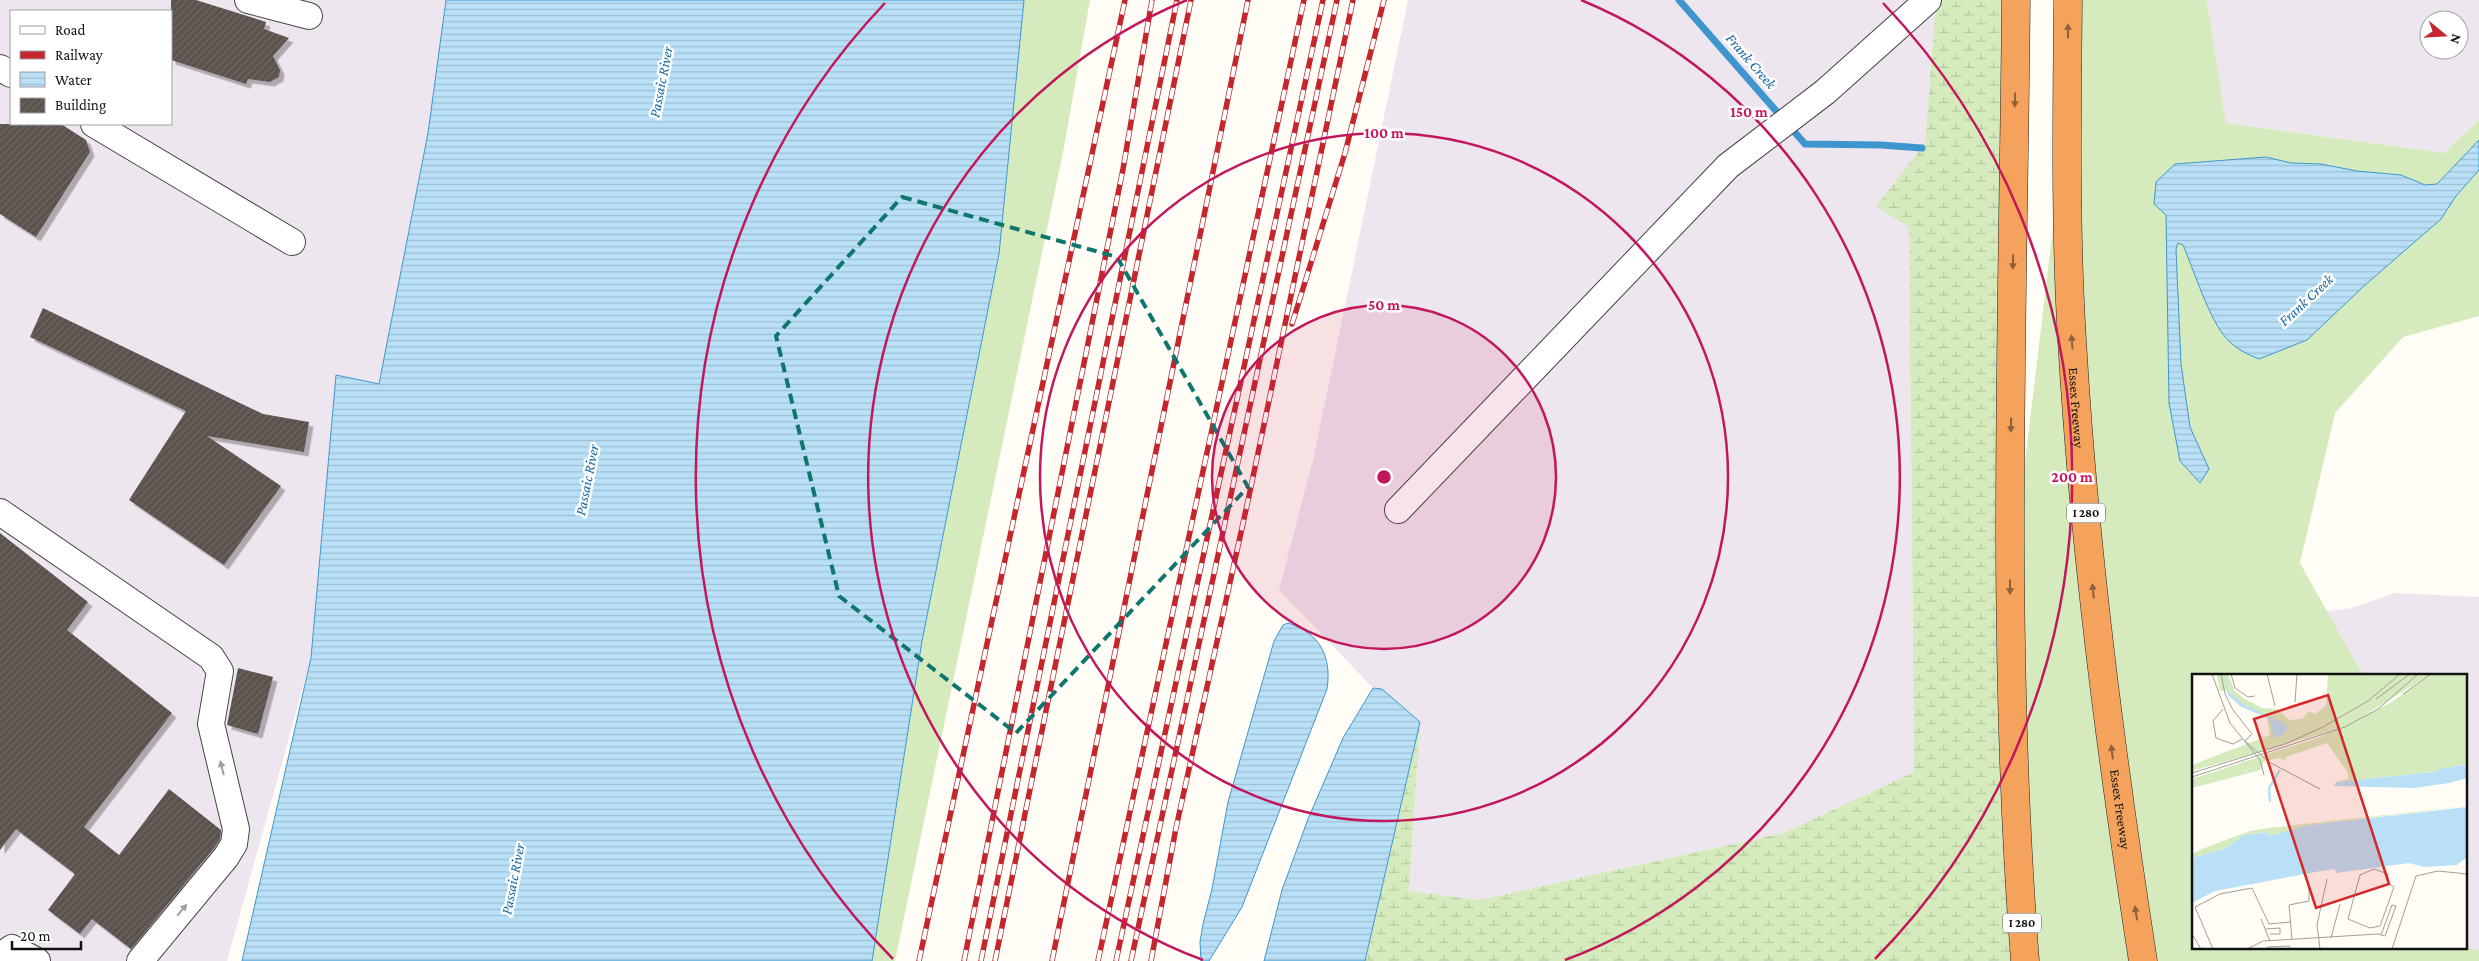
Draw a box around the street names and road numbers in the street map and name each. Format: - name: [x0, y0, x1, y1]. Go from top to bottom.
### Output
- street label: Essex Freeway: [2066, 367, 2088, 449]
- road number: I 280: [2067, 503, 2105, 522]
- street label: Essex Freeway: [2107, 768, 2134, 851]
- road number: I 280: [2003, 914, 2041, 932]

